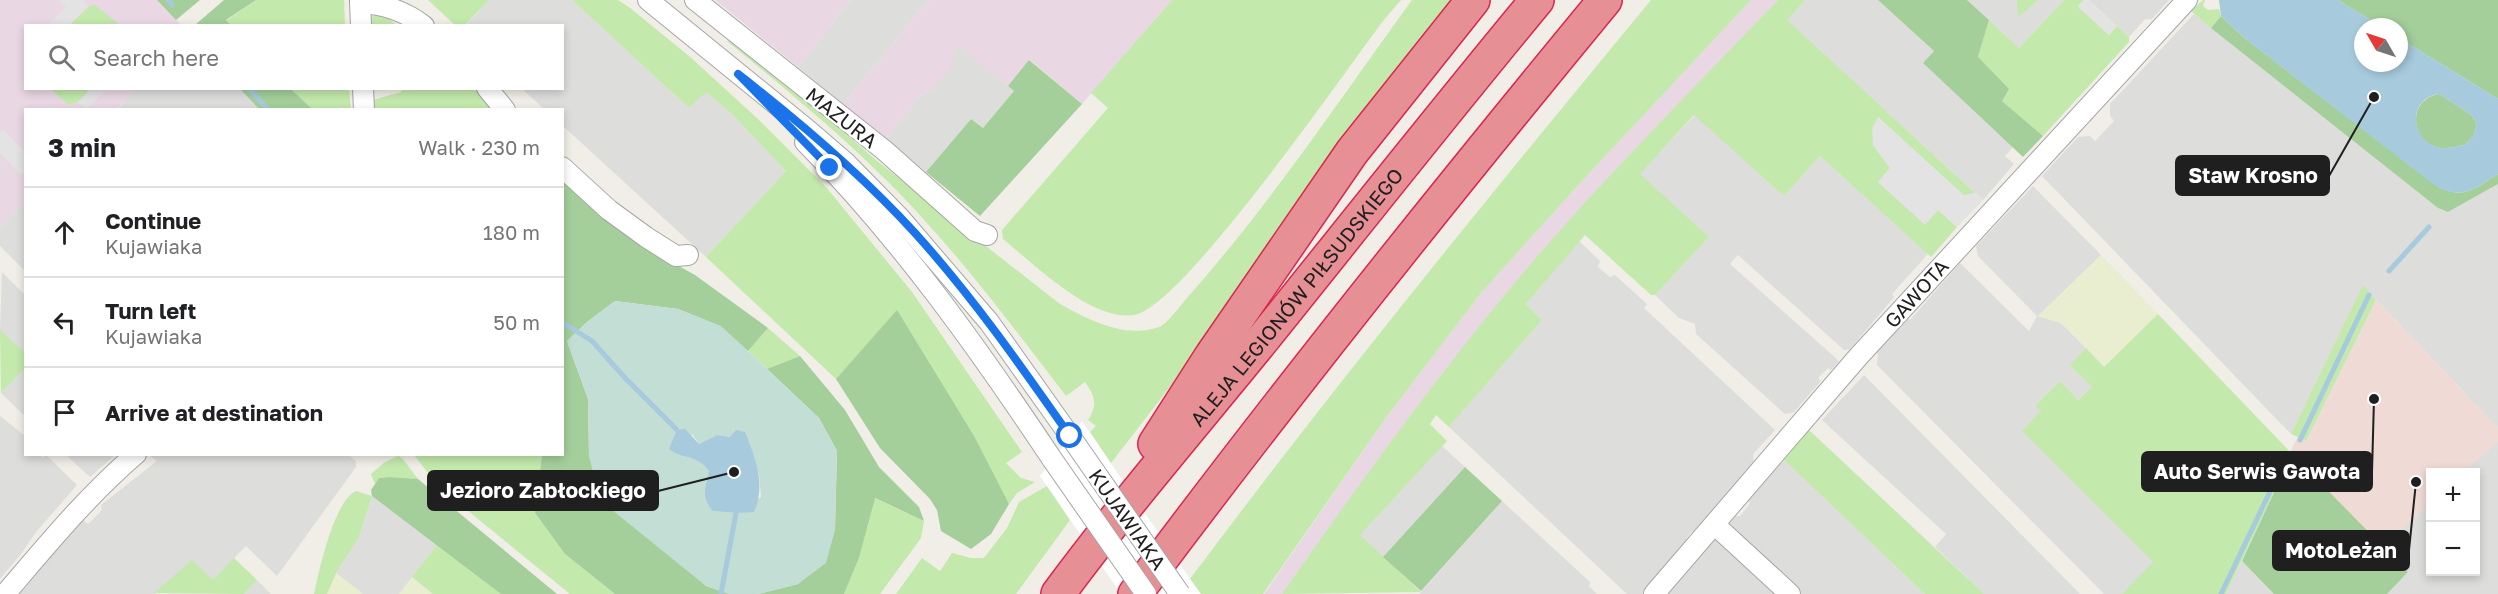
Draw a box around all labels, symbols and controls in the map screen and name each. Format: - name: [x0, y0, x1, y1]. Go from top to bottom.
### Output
- north arrow: [2354, 18, 2408, 72]
- search box: [24, 24, 564, 90]
- icon: search: [45, 41, 78, 74]
- text: Search here: [93, 44, 219, 71]
- street label: MAZURA: [801, 82, 883, 152]
- text: 3 min: [48, 132, 116, 163]
- text: Walk · 230 m: [418, 135, 540, 159]
- route end: [816, 154, 842, 180]
- callout: Staw Krosno: [2176, 156, 2329, 195]
- text: Staw Krosno: [2188, 162, 2318, 188]
- street label: ALEJA LEGIONÓW PIŁSUDSKIEGO: [1185, 163, 1408, 431]
- text: Continue: [105, 207, 201, 234]
- icon: ahead: [48, 216, 81, 249]
- text: 180 m: [483, 220, 540, 244]
- text: Kujawiaka: [105, 234, 202, 258]
- street label: GAWOTA: [1879, 254, 1953, 332]
- text: Turn left: [105, 297, 196, 324]
- icon: left: [48, 306, 81, 339]
- text: 50 m: [493, 310, 540, 334]
- text: Kujawiaka: [105, 324, 202, 348]
- icon: arrive: [48, 396, 81, 429]
- text: Arrive at destination: [105, 399, 323, 426]
- route start: [1056, 422, 1082, 448]
- callout: Auto Serwis Gawota: [2142, 452, 2372, 491]
- text: Auto Serwis Gawota: [2154, 458, 2360, 484]
- street label: KUJAWIAKA: [1084, 464, 1172, 574]
- map controls: [2426, 468, 2480, 576]
- button: +: [2426, 468, 2480, 522]
- callout: Jezioro Zabłockiego: [428, 471, 658, 510]
- text: Jezioro Zabłockiego: [440, 477, 646, 503]
- button: −: [2426, 522, 2480, 576]
- callout: MotoLeżan: [2273, 531, 2409, 570]
- text: MotoLeżan: [2285, 537, 2397, 563]

